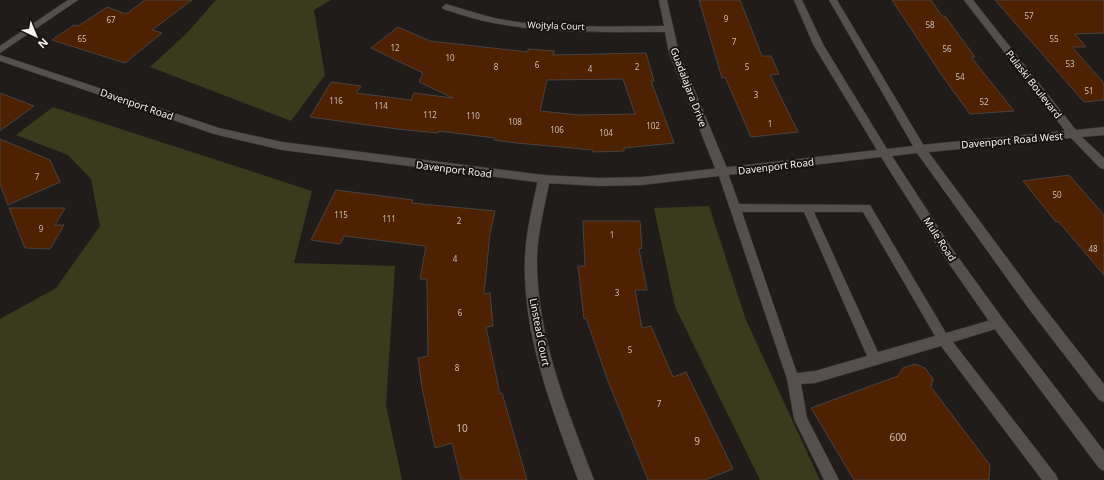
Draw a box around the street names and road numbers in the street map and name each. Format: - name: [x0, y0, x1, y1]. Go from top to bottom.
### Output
- street label: Wojtyla Court: [527, 18, 586, 33]
- street label: Guadalajara Drive: [667, 45, 711, 129]
- street label: Pulaski Boulevard: [1003, 47, 1065, 121]
- street label: Davenport Road: [99, 85, 175, 123]
- street label: Davenport Road West: [961, 129, 1064, 151]
- street label: Davenport Road: [737, 154, 815, 178]
- street label: Davenport Road: [415, 157, 493, 181]
- street label: Mule Road: [920, 214, 960, 264]
- street label: Linstead Court: [527, 297, 553, 367]

